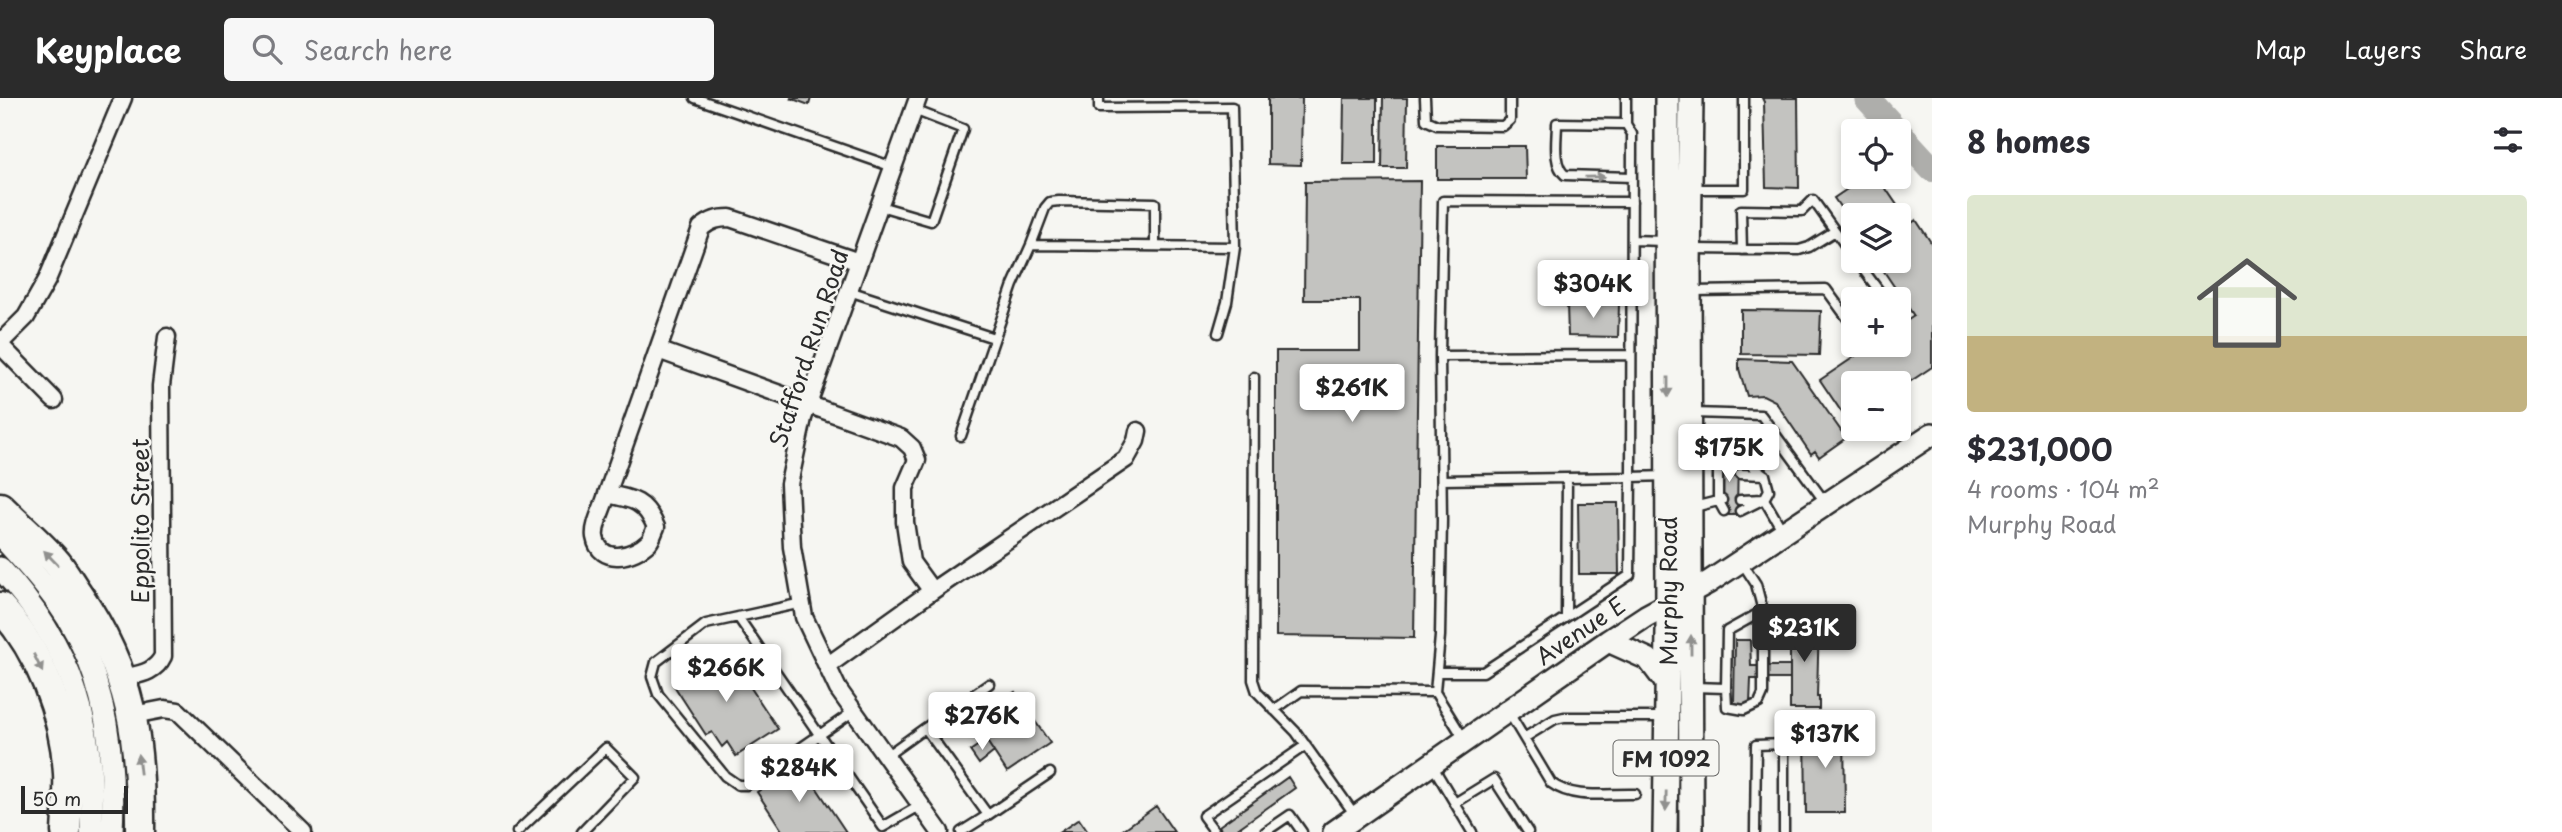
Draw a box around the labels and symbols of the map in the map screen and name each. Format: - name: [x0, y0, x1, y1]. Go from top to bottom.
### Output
- one-way arrow: [1584, 171, 1606, 183]
- street label: Stafford Run Road: [759, 244, 857, 452]
- pin: $304K: [1544, 260, 1642, 320]
- pin: $261K: [1303, 364, 1401, 424]
- one-way arrow: [1662, 376, 1674, 398]
- pin: $175K: [1680, 424, 1778, 484]
- street label: Eppolito Street: [122, 438, 157, 604]
- street label: Murphy Road: [1650, 516, 1685, 666]
- one-way arrow: [43, 550, 60, 567]
- street label: Avenue E: [1528, 587, 1632, 673]
- pin: $231K: [1755, 604, 1853, 664]
- one-way arrow: [1685, 634, 1697, 656]
- pin: $266K: [677, 644, 775, 704]
- one-way arrow: [32, 653, 43, 673]
- pin: $276K: [933, 692, 1031, 752]
- pin: $137K: [1776, 710, 1874, 770]
- road number: FM 1092: [1614, 740, 1718, 776]
- pin: $284K: [750, 744, 848, 804]
- one-way arrow: [133, 753, 144, 775]
- scale bar: [21, 783, 128, 815]
- one-way arrow: [1660, 790, 1672, 812]

